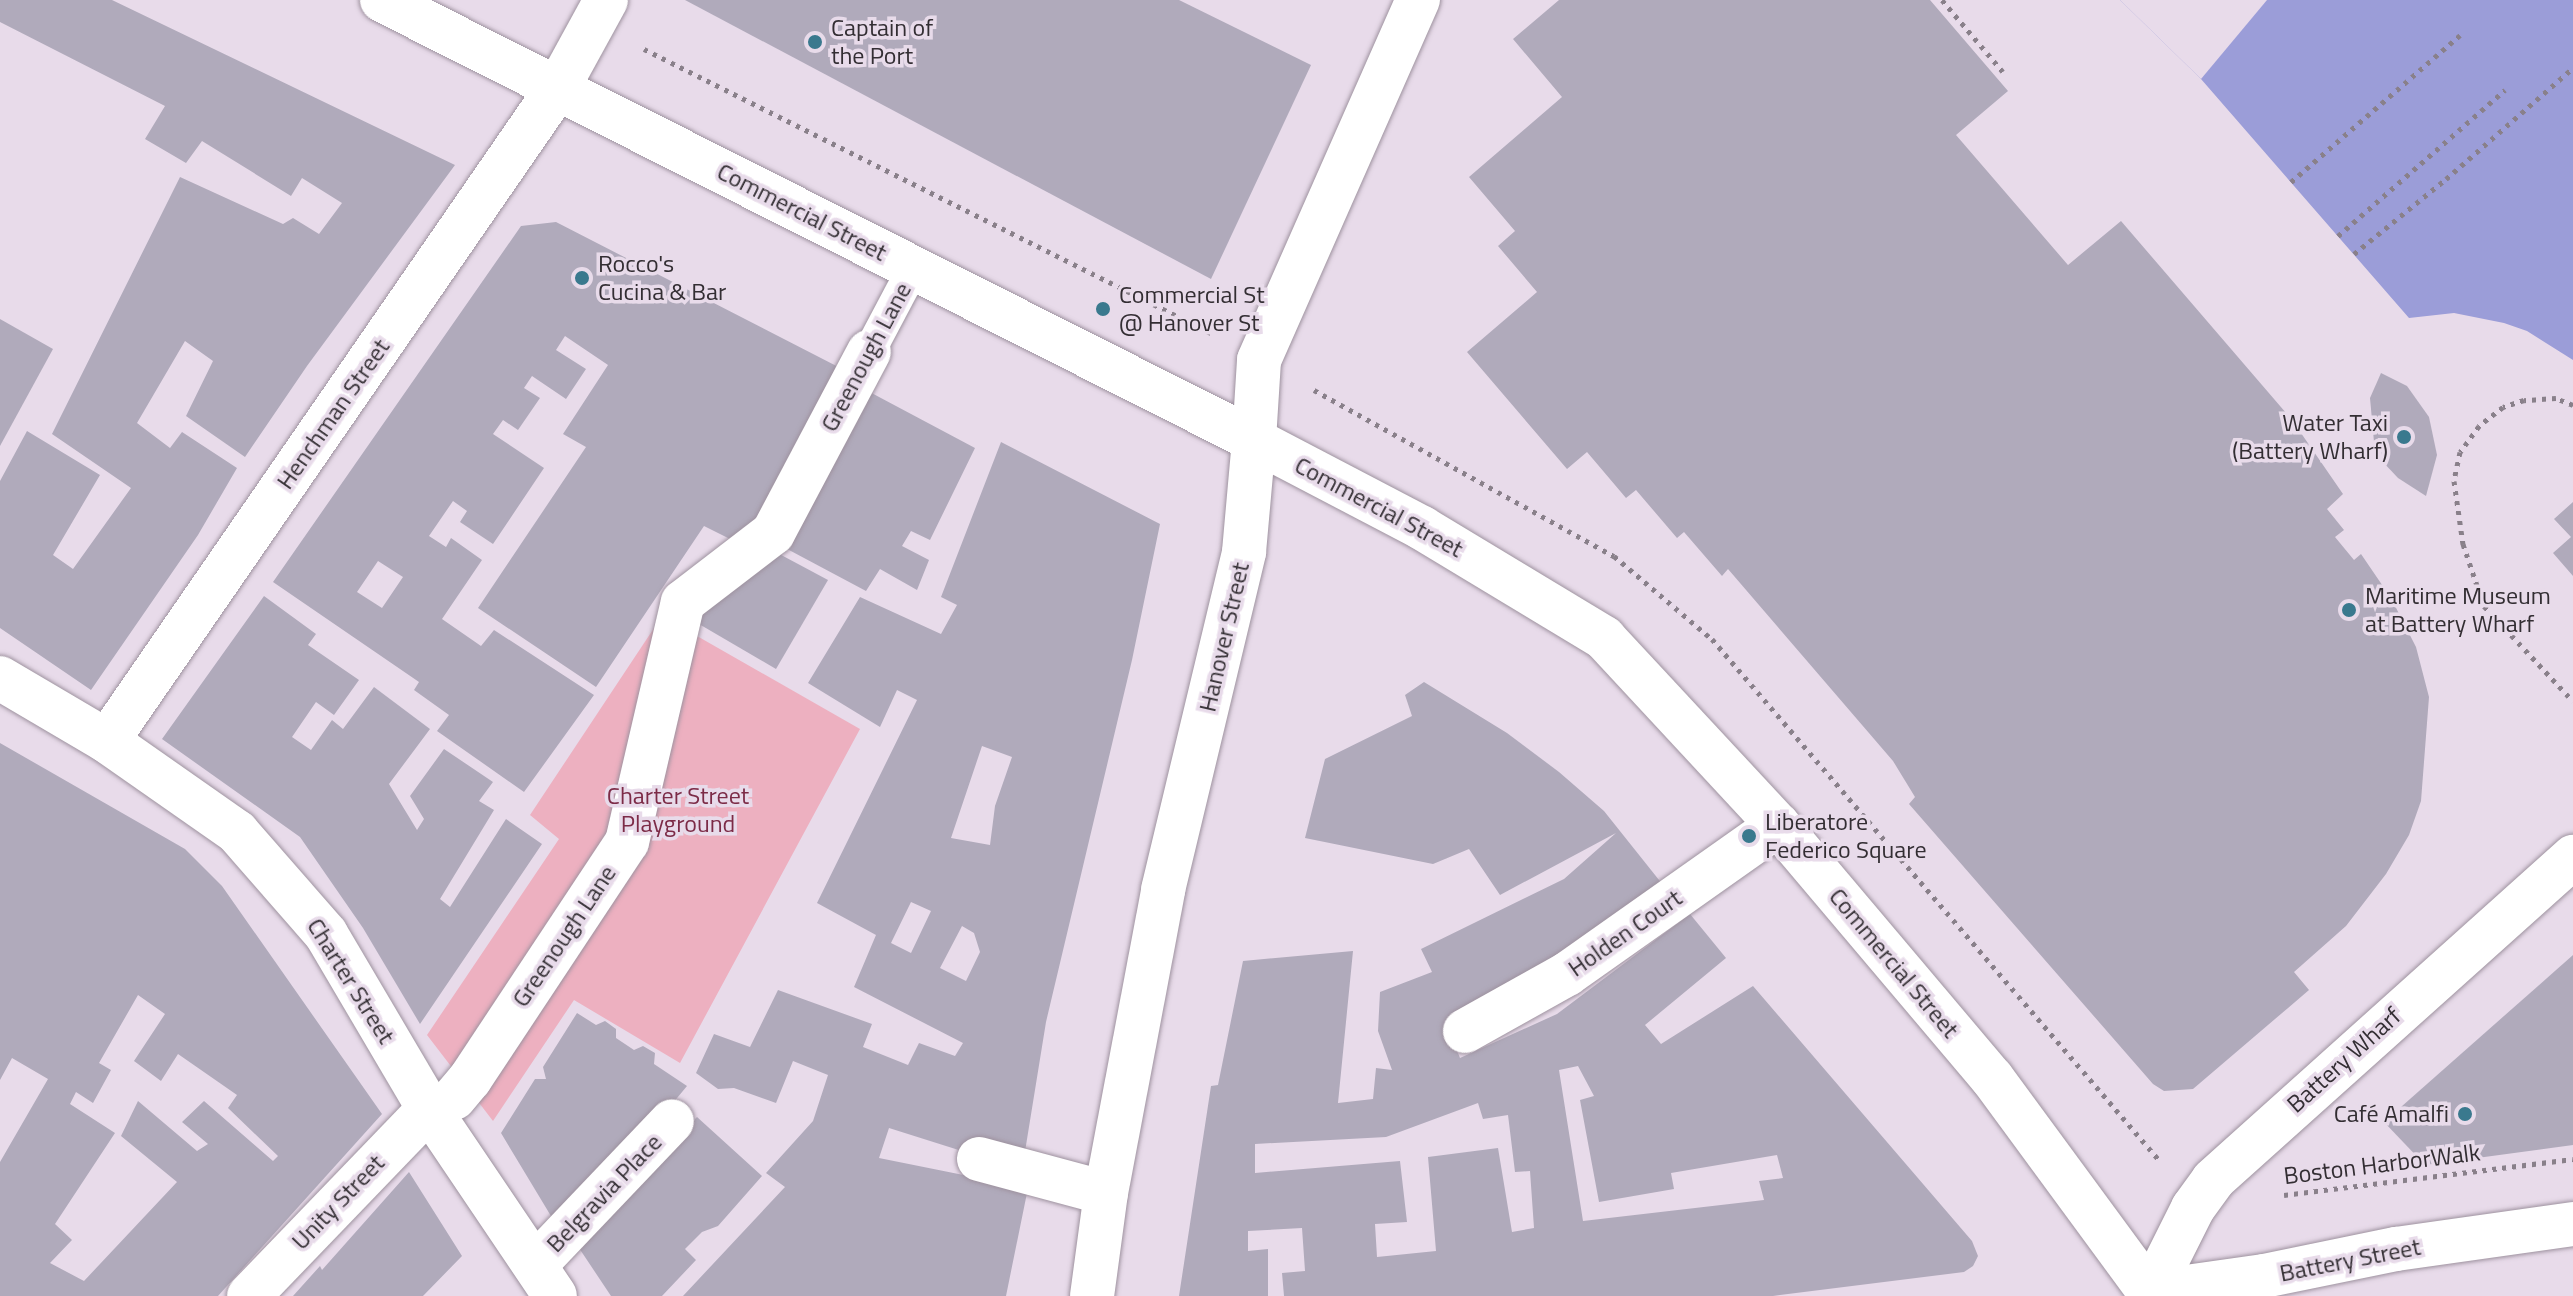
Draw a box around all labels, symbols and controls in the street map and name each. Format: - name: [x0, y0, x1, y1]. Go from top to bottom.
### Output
- place label: Captain of the Port: [831, 14, 933, 70]
- marker: Captain of the Port: [806, 33, 824, 51]
- street label: Commercial Street: [712, 157, 892, 267]
- place label: Rocco's Cucina & Bar: [598, 250, 726, 306]
- marker: Rocco's Cucina & Bar: [573, 269, 591, 287]
- street label: Greenough Lane: [815, 278, 917, 436]
- place label: Commercial St @ Hanover St: [1119, 281, 1265, 337]
- marker: Commercial St @ Hanover St: [1094, 300, 1112, 318]
- street label: Henchman Street: [271, 333, 395, 495]
- place label: Water Taxi (Battery Wharf): [2232, 409, 2388, 465]
- marker: Water Taxi (Battery Wharf): [2395, 428, 2413, 446]
- street label: Commercial Street: [1290, 451, 1468, 563]
- street label: Hanover Street: [1193, 559, 1255, 715]
- place label: Maritime Museum at Battery Wharf: [2365, 582, 2551, 638]
- marker: Maritime Museum at Battery Wharf: [2340, 601, 2358, 619]
- park label: Charter Street Playground: [607, 782, 749, 838]
- place label: Liberatore Federico Square: [1765, 808, 1927, 864]
- marker: Liberatore Federico Square: [1740, 827, 1758, 845]
- street label: Greenough Lane: [506, 860, 622, 1012]
- street label: Commercial Street: [1823, 882, 1965, 1044]
- street label: Holden Court: [1563, 883, 1687, 983]
- street label: Charter Street: [301, 913, 401, 1049]
- street label: Battery Wharf: [2281, 1001, 2407, 1119]
- place label: Café Amalfi: [2334, 1100, 2449, 1128]
- marker: Café Amalfi: [2456, 1105, 2474, 1123]
- street label: Belgravia Place: [540, 1128, 668, 1258]
- street label: Boston HarborWalk: [2282, 1138, 2482, 1190]
- street label: Unity Street: [286, 1149, 390, 1255]
- street label: Battery Street: [2277, 1232, 2423, 1288]

